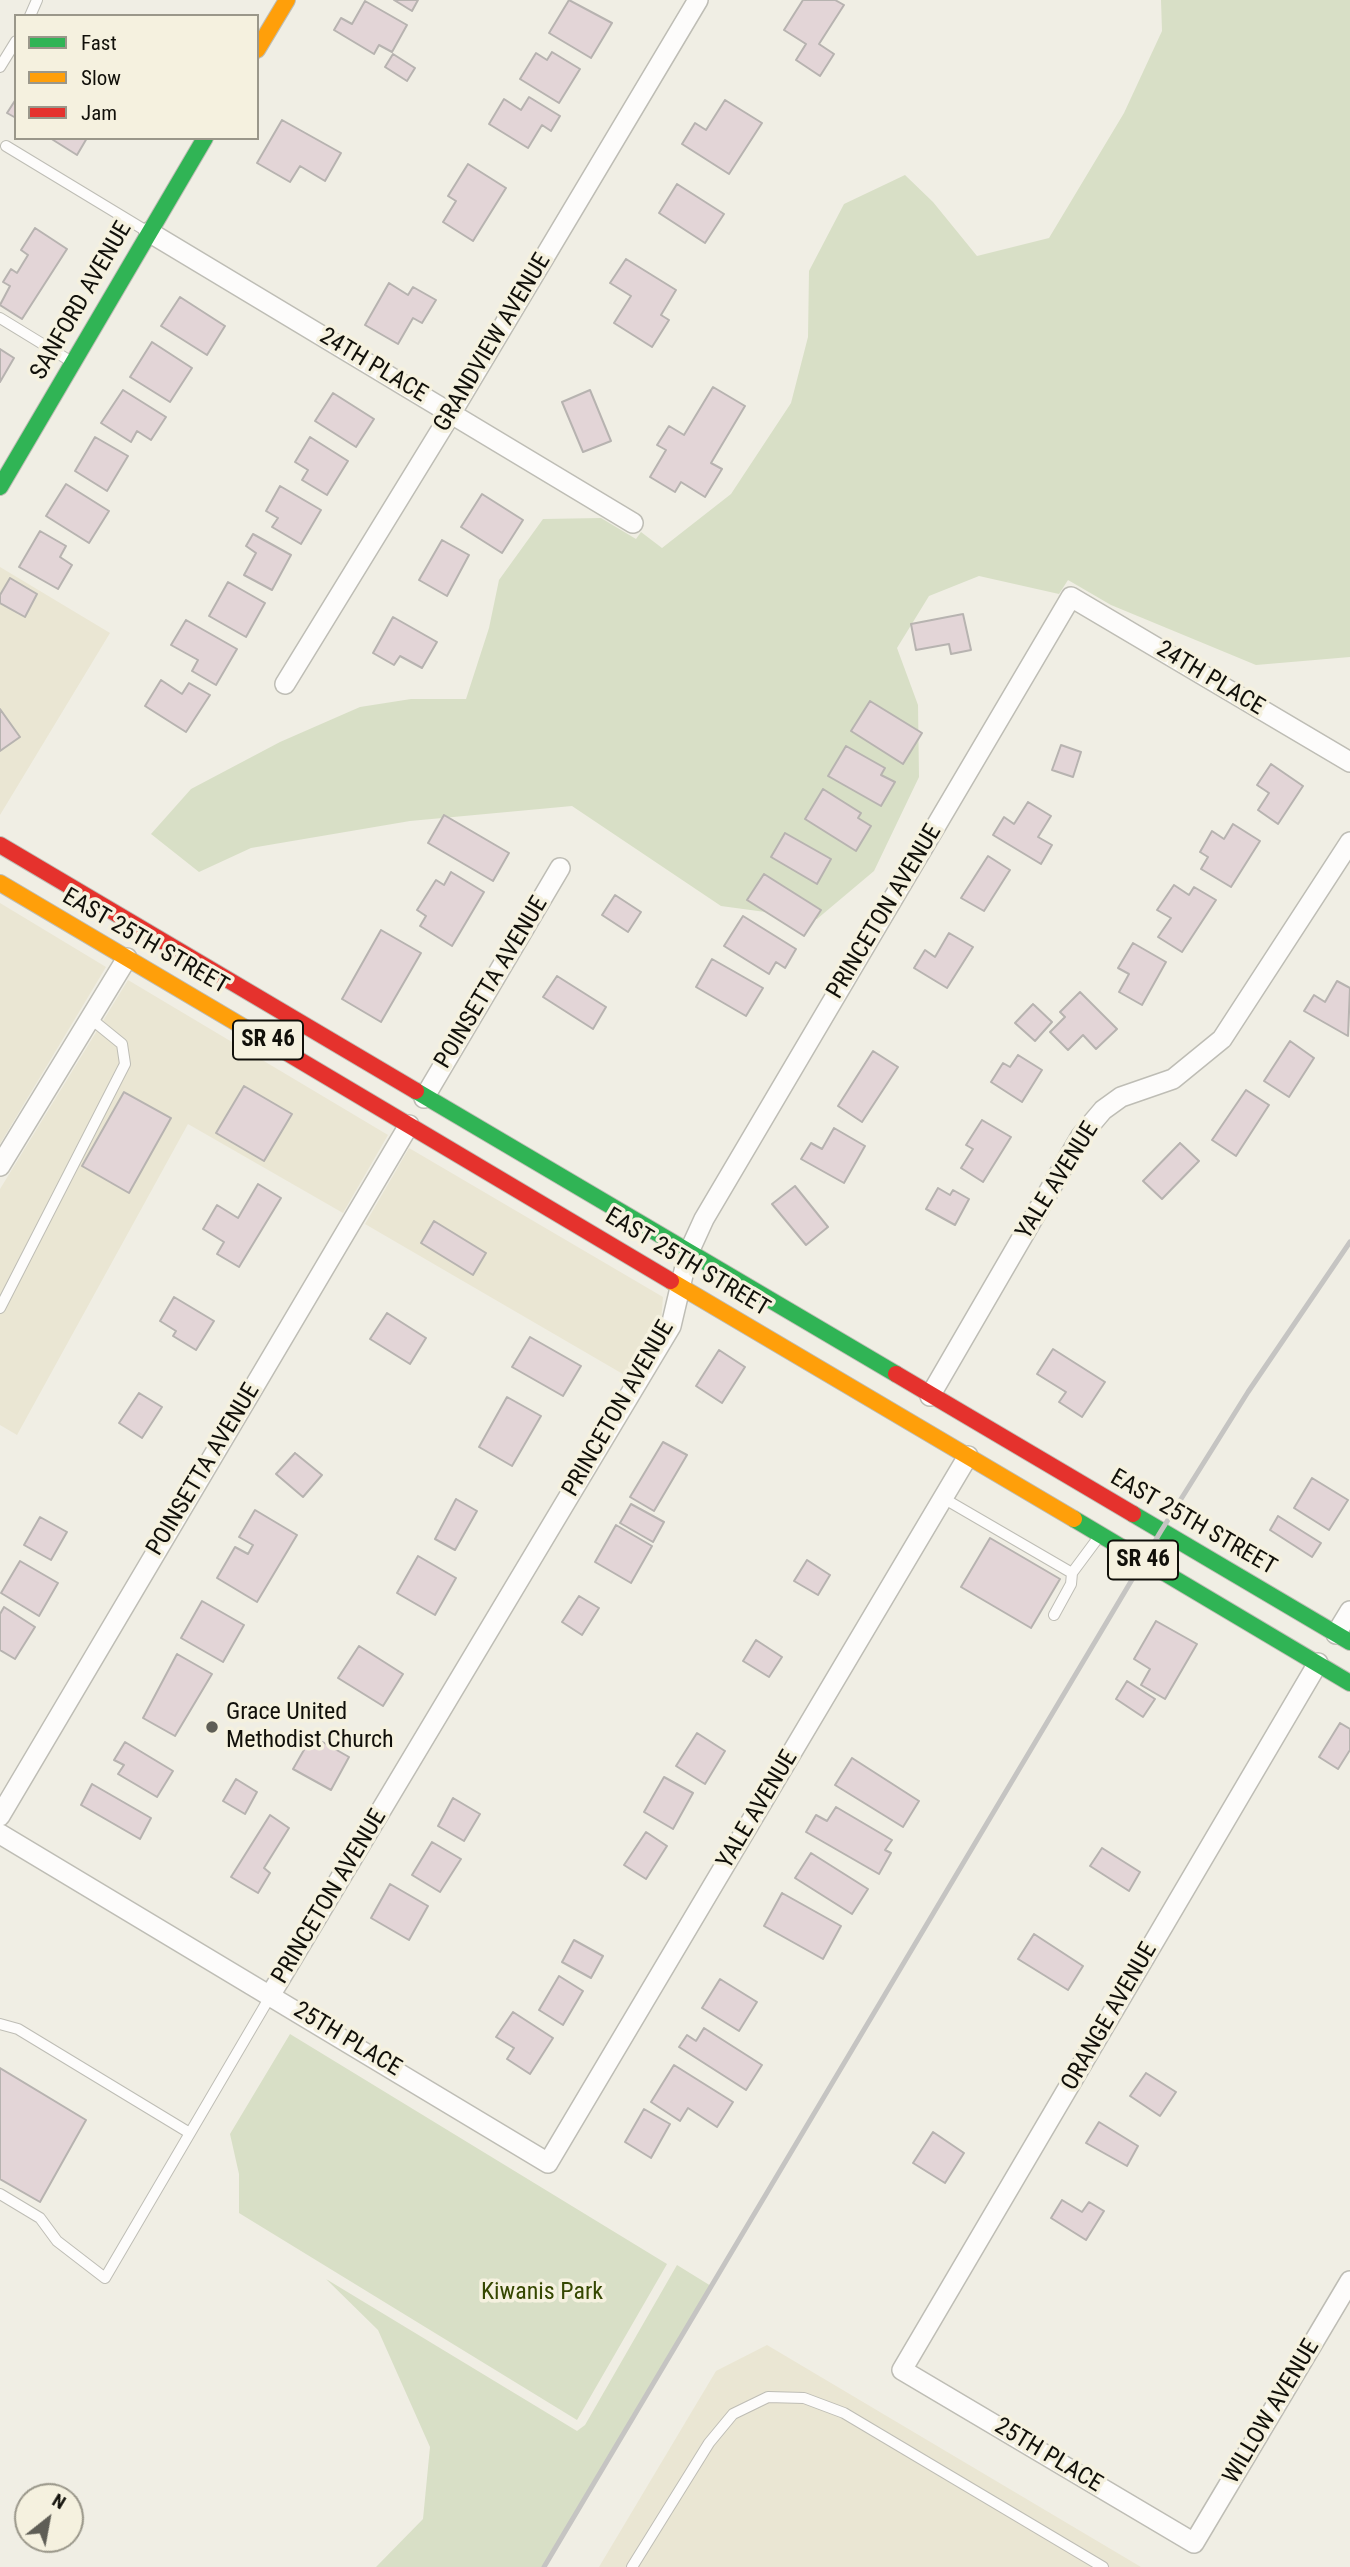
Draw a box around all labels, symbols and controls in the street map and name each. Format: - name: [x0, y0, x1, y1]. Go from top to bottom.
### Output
- legend: [14, 14, 259, 140]
- text: Fast: [81, 31, 117, 55]
- text: Slow: [81, 66, 121, 90]
- text: Jam: [81, 101, 117, 125]
- street label: SANFORD AVENUE: [25, 217, 139, 385]
- street label: GRANDVIEW AVENUE: [428, 249, 558, 437]
- street label: 24TH PLACE: [314, 323, 432, 409]
- street label: 24TH PLACE: [1151, 636, 1269, 722]
- street label: PRINCETON AVENUE: [822, 820, 948, 1004]
- street label: EAST 25TH STREET: [57, 883, 233, 1001]
- street label: POINSETTA AVENUE: [429, 892, 555, 1074]
- road number: SR 46: [233, 1021, 303, 1060]
- street label: YALE AVENUE: [1011, 1117, 1105, 1245]
- street label: EAST 25TH STREET: [599, 1202, 775, 1324]
- street label: PRINCETON AVENUE: [557, 1316, 681, 1502]
- street label: POINSETTA AVENUE: [141, 1379, 267, 1561]
- street label: EAST 25TH STREET: [1105, 1464, 1281, 1582]
- road number: SR 46: [1108, 1540, 1178, 1580]
- place label: Grace United Methodist Church: [226, 1699, 394, 1755]
- marker: Grace United Methodist Church: [204, 1719, 220, 1735]
- street label: YALE AVENUE: [711, 1746, 805, 1874]
- street label: PRINCETON AVENUE: [267, 1805, 393, 1989]
- street label: ORANGE AVENUE: [1056, 1938, 1164, 2096]
- street label: 25TH PLACE: [288, 1997, 406, 2083]
- park label: Kiwanis Park: [481, 2279, 603, 2307]
- street label: WILLOW AVENUE: [1218, 2335, 1326, 2489]
- street label: 25TH PLACE: [989, 2413, 1107, 2499]
- north arrow: [14, 2483, 84, 2553]
- text: N: [48, 2488, 70, 2514]

